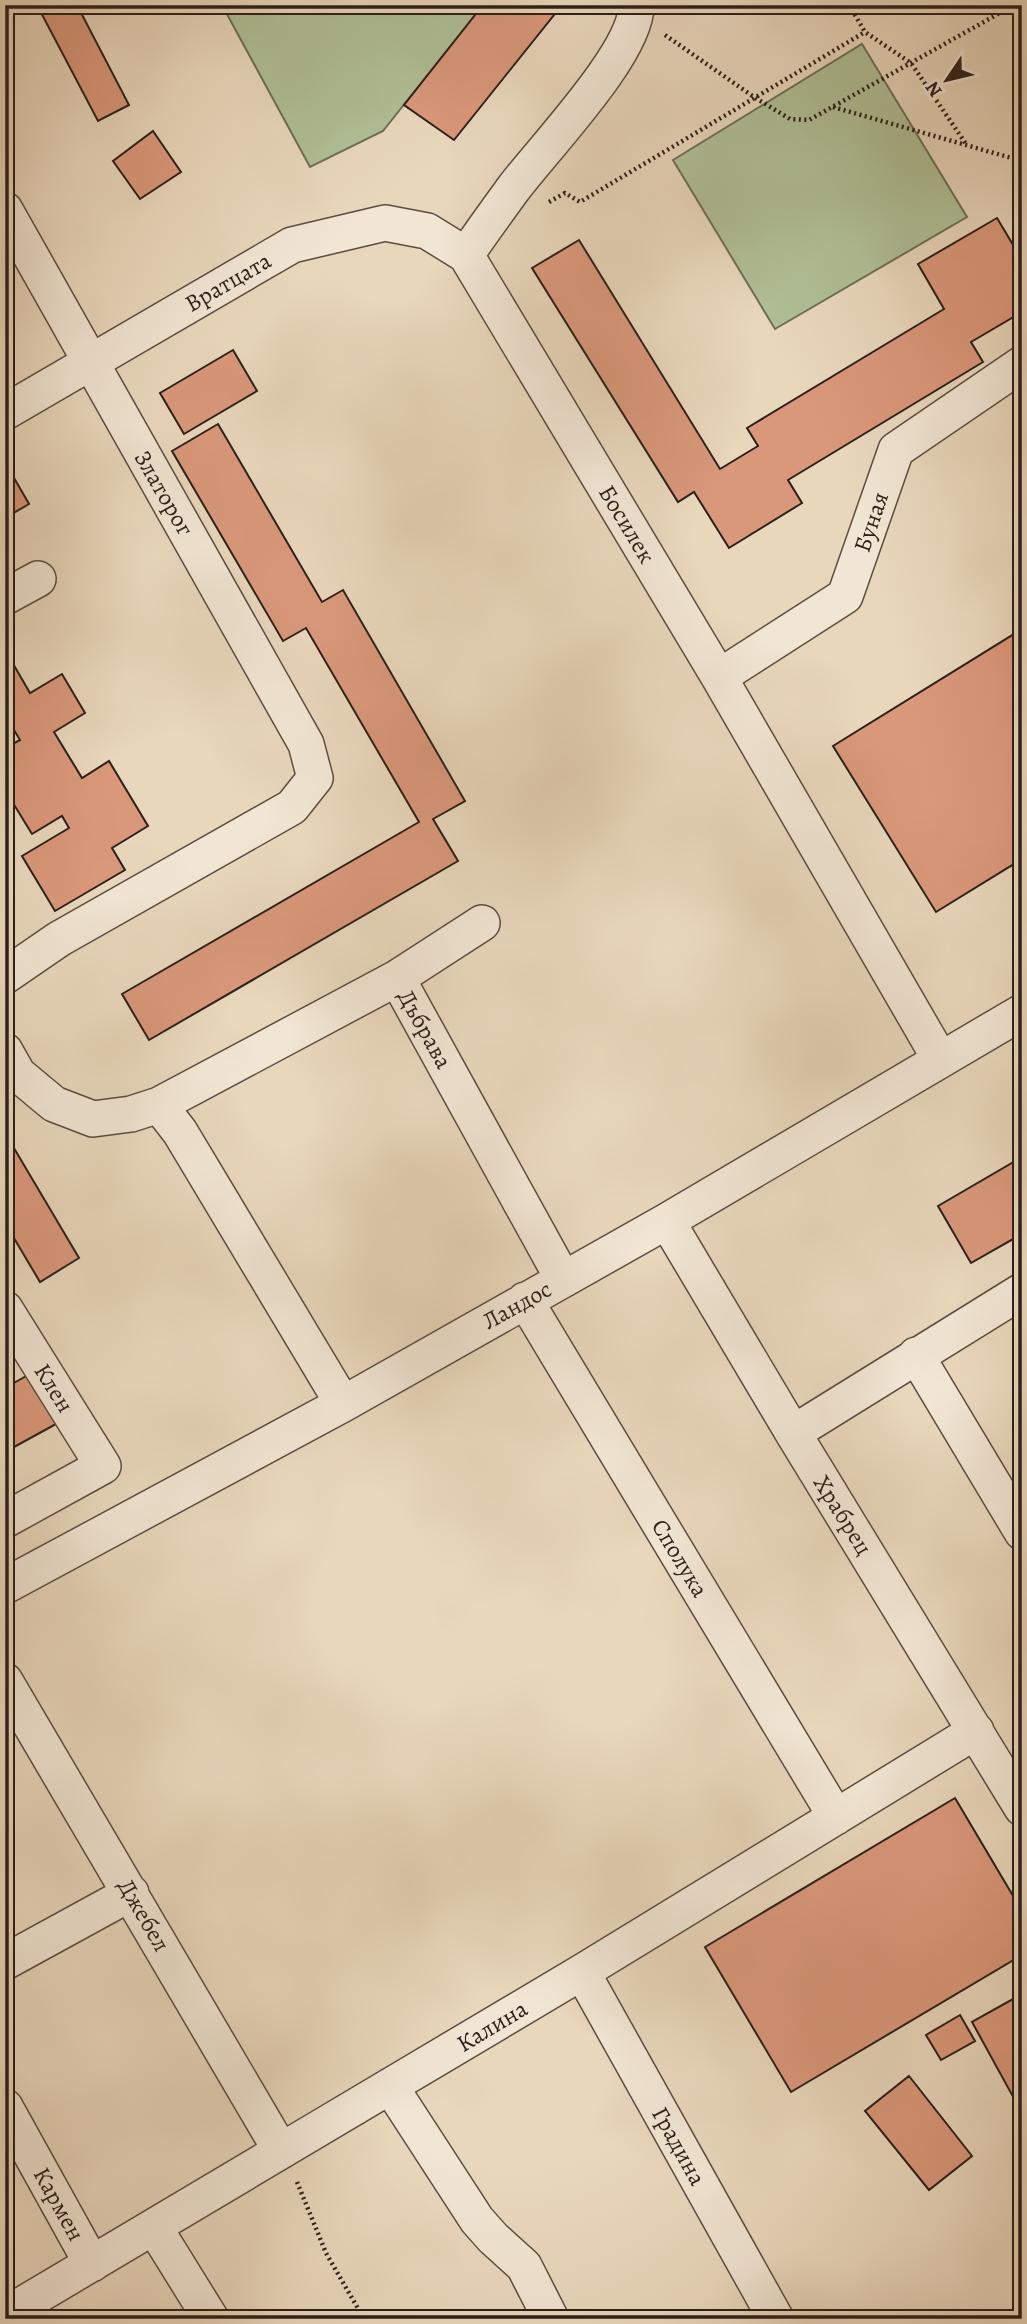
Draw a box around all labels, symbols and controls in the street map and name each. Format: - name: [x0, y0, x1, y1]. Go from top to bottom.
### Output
- north arrow: [912, 46, 982, 116]
- text: N: [919, 76, 949, 102]
- street label: Вратцата: [179, 245, 277, 319]
- street label: Златорог: [127, 445, 201, 541]
- street label: Босилек: [591, 479, 663, 569]
- street label: Буная: [846, 488, 896, 556]
- street label: Дъбрава: [390, 984, 460, 1074]
- street label: Ландос: [477, 1273, 557, 1337]
- street label: Клен: [27, 1357, 81, 1419]
- street label: Храбрец: [806, 1469, 880, 1561]
- street label: Сполука: [644, 1513, 716, 1603]
- street label: Джебел: [110, 1873, 178, 1957]
- street label: Калина: [451, 1992, 533, 2060]
- street label: Градина: [644, 2101, 714, 2191]
- street label: Кармен: [26, 2161, 92, 2247]

